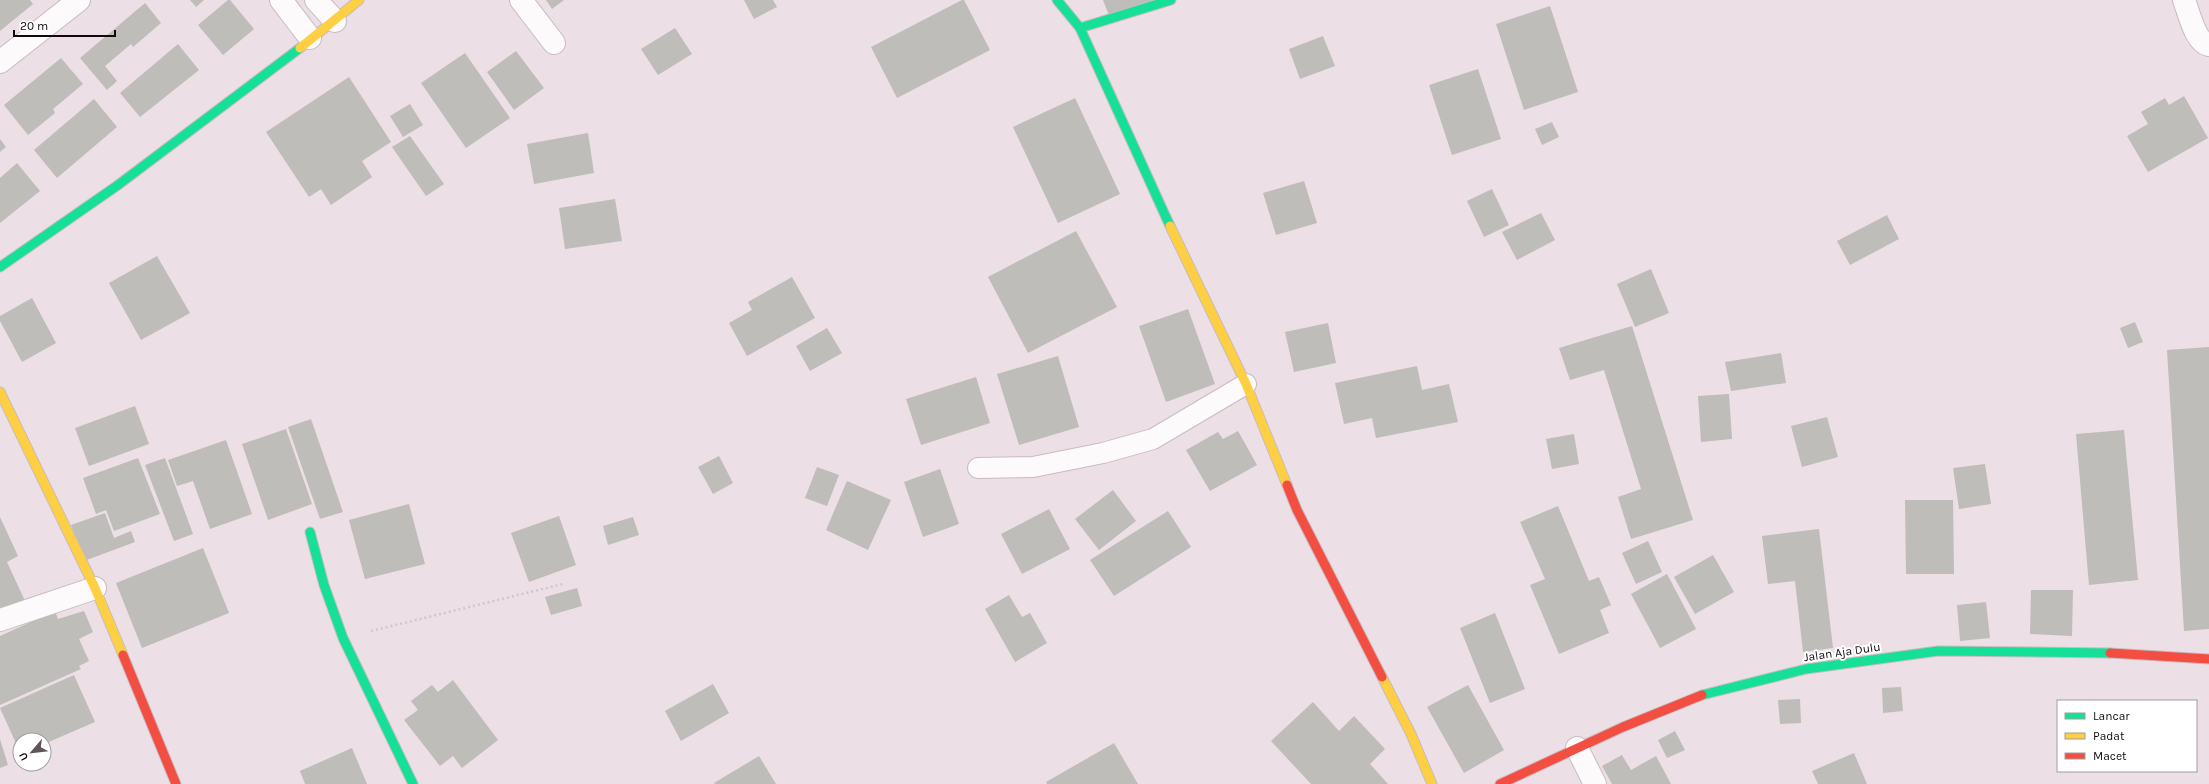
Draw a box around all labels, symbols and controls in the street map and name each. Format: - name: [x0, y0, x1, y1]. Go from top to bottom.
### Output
- scale bar: [14, 12, 115, 38]
- text: 20 m: [20, 19, 48, 33]
- street label: Jalan Aja Dulu: [1803, 640, 1881, 664]
- legend: [2057, 700, 2197, 772]
- text: Lancar: [2093, 709, 2130, 723]
- text: Padat: [2093, 729, 2125, 743]
- north arrow: [12, 732, 52, 772]
- text: Macet: [2093, 749, 2127, 763]
- text: U: [16, 750, 31, 763]

